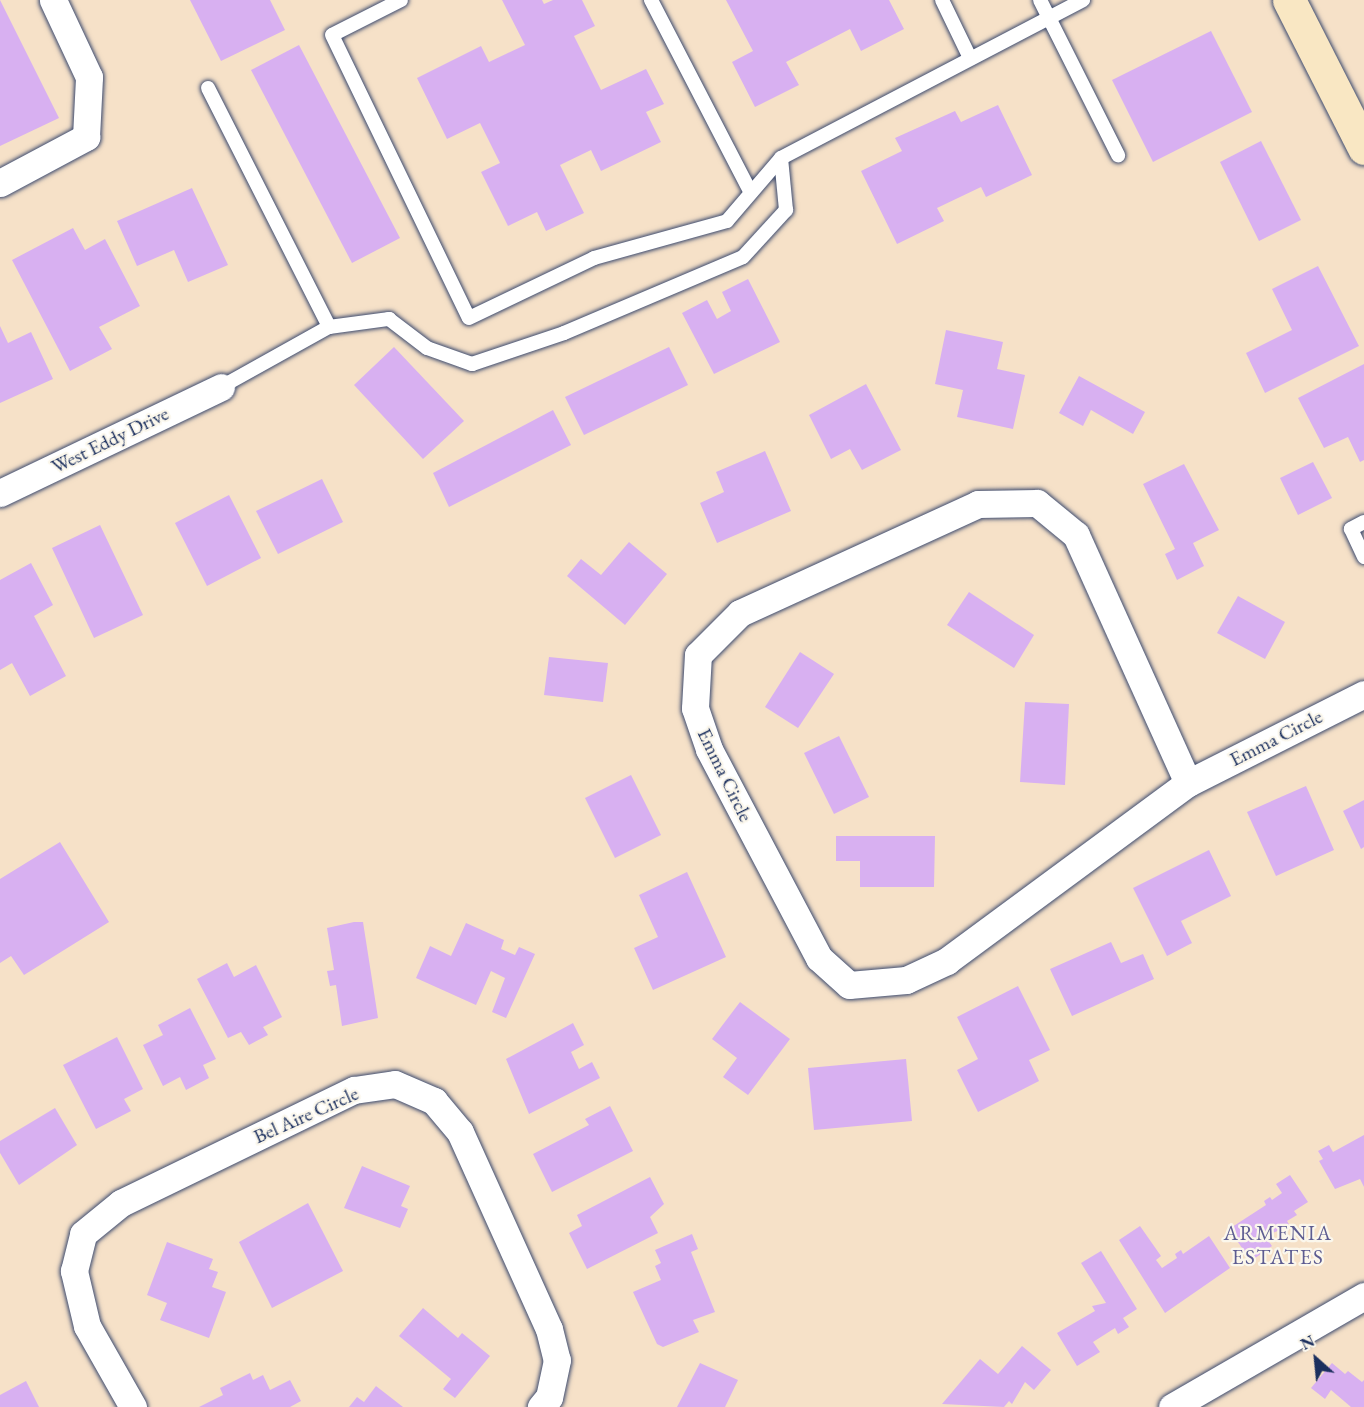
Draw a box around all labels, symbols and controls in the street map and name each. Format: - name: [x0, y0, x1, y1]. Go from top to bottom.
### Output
- street label: West Eddy Drive: [48, 401, 172, 479]
- street label: Emma Circle: [1226, 704, 1326, 772]
- street label: Emma Circle: [692, 724, 758, 826]
- street label: Bel Aire Circle: [250, 1081, 362, 1149]
- district label: ARMENIA ESTATES: [1223, 1220, 1333, 1270]
- north arrow: [1286, 1329, 1346, 1389]
- text: N: [1297, 1330, 1318, 1355]

